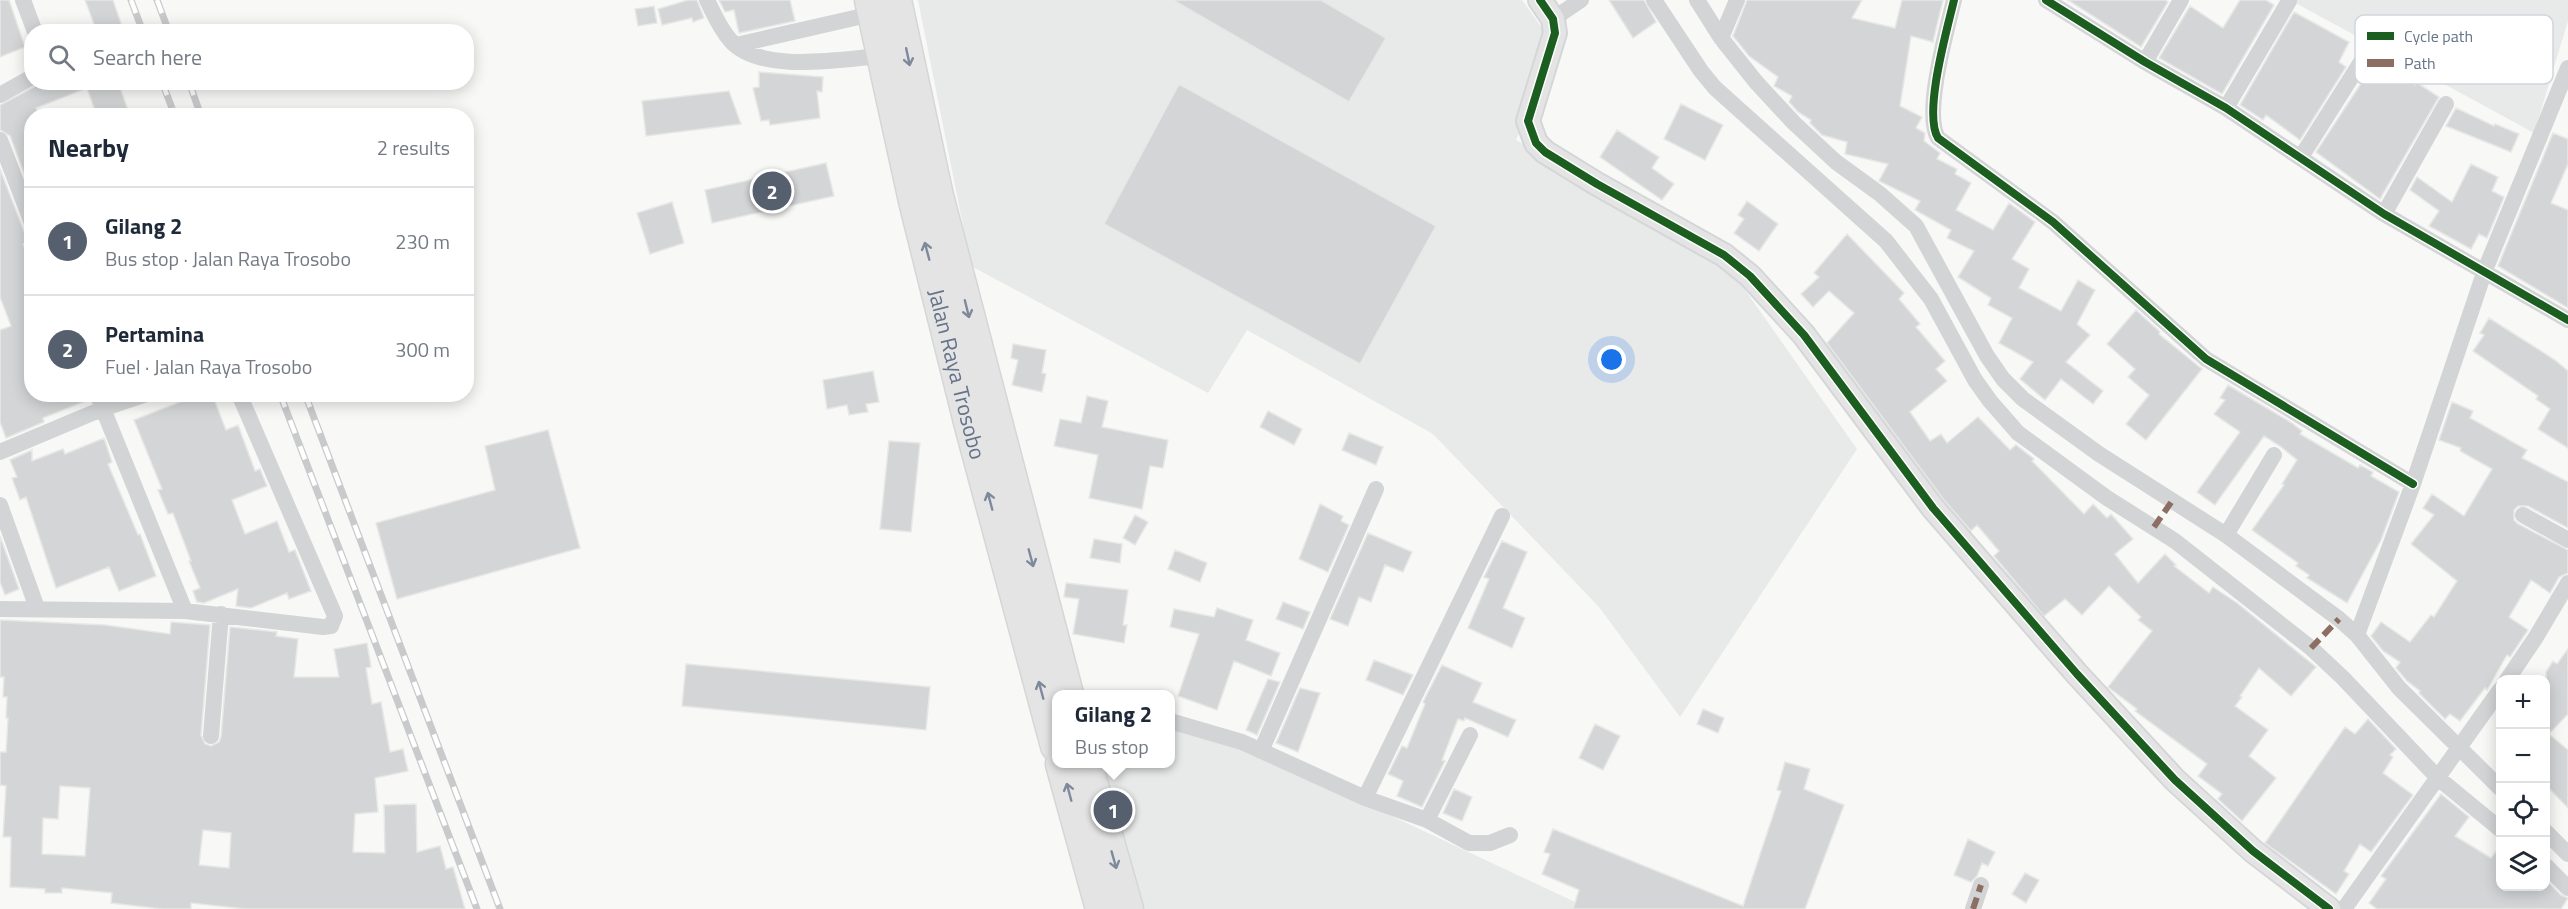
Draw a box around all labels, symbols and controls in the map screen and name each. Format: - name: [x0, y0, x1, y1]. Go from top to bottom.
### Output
- legend: [2355, 15, 2553, 84]
- search box: [24, 24, 474, 90]
- text: Cycle path: [2404, 24, 2473, 48]
- text: Search here: [93, 40, 202, 74]
- icon: search: [45, 41, 78, 74]
- one-way arrow: [903, 48, 915, 67]
- text: Path: [2404, 51, 2436, 75]
- text: Nearby: [48, 128, 129, 167]
- text: 2 results: [377, 132, 450, 163]
- pin: 2: [752, 168, 792, 213]
- text: Gilang 2: [105, 209, 182, 243]
- text: 1: [62, 226, 73, 257]
- text: 230 m: [395, 226, 450, 257]
- one-way arrow: [921, 242, 933, 261]
- text: Bus stop · Jalan Raya Trosobo: [105, 243, 351, 274]
- street label: Jalan Raya Trosobo: [919, 285, 995, 463]
- one-way arrow: [961, 299, 973, 318]
- text: Pertamina: [105, 317, 204, 351]
- text: 2: [62, 334, 73, 365]
- text: 300 m: [395, 334, 450, 365]
- your location: [1597, 345, 1626, 374]
- text: Fuel · Jalan Raya Trosobo: [105, 351, 312, 382]
- one-way arrow: [984, 492, 995, 511]
- one-way arrow: [1025, 549, 1037, 568]
- map controls: [2496, 675, 2550, 891]
- button: +: [2496, 675, 2550, 729]
- one-way arrow: [1034, 680, 1046, 699]
- popup: [1052, 690, 1175, 768]
- text: Gilang 2: [1075, 697, 1152, 731]
- button: −: [2496, 729, 2550, 783]
- text: Bus stop: [1075, 731, 1149, 762]
- one-way arrow: [1062, 783, 1074, 802]
- button: locate: [2496, 783, 2550, 837]
- pin: 1: [1094, 788, 1132, 832]
- button: layers: [2496, 837, 2550, 891]
- one-way arrow: [1109, 850, 1120, 869]

